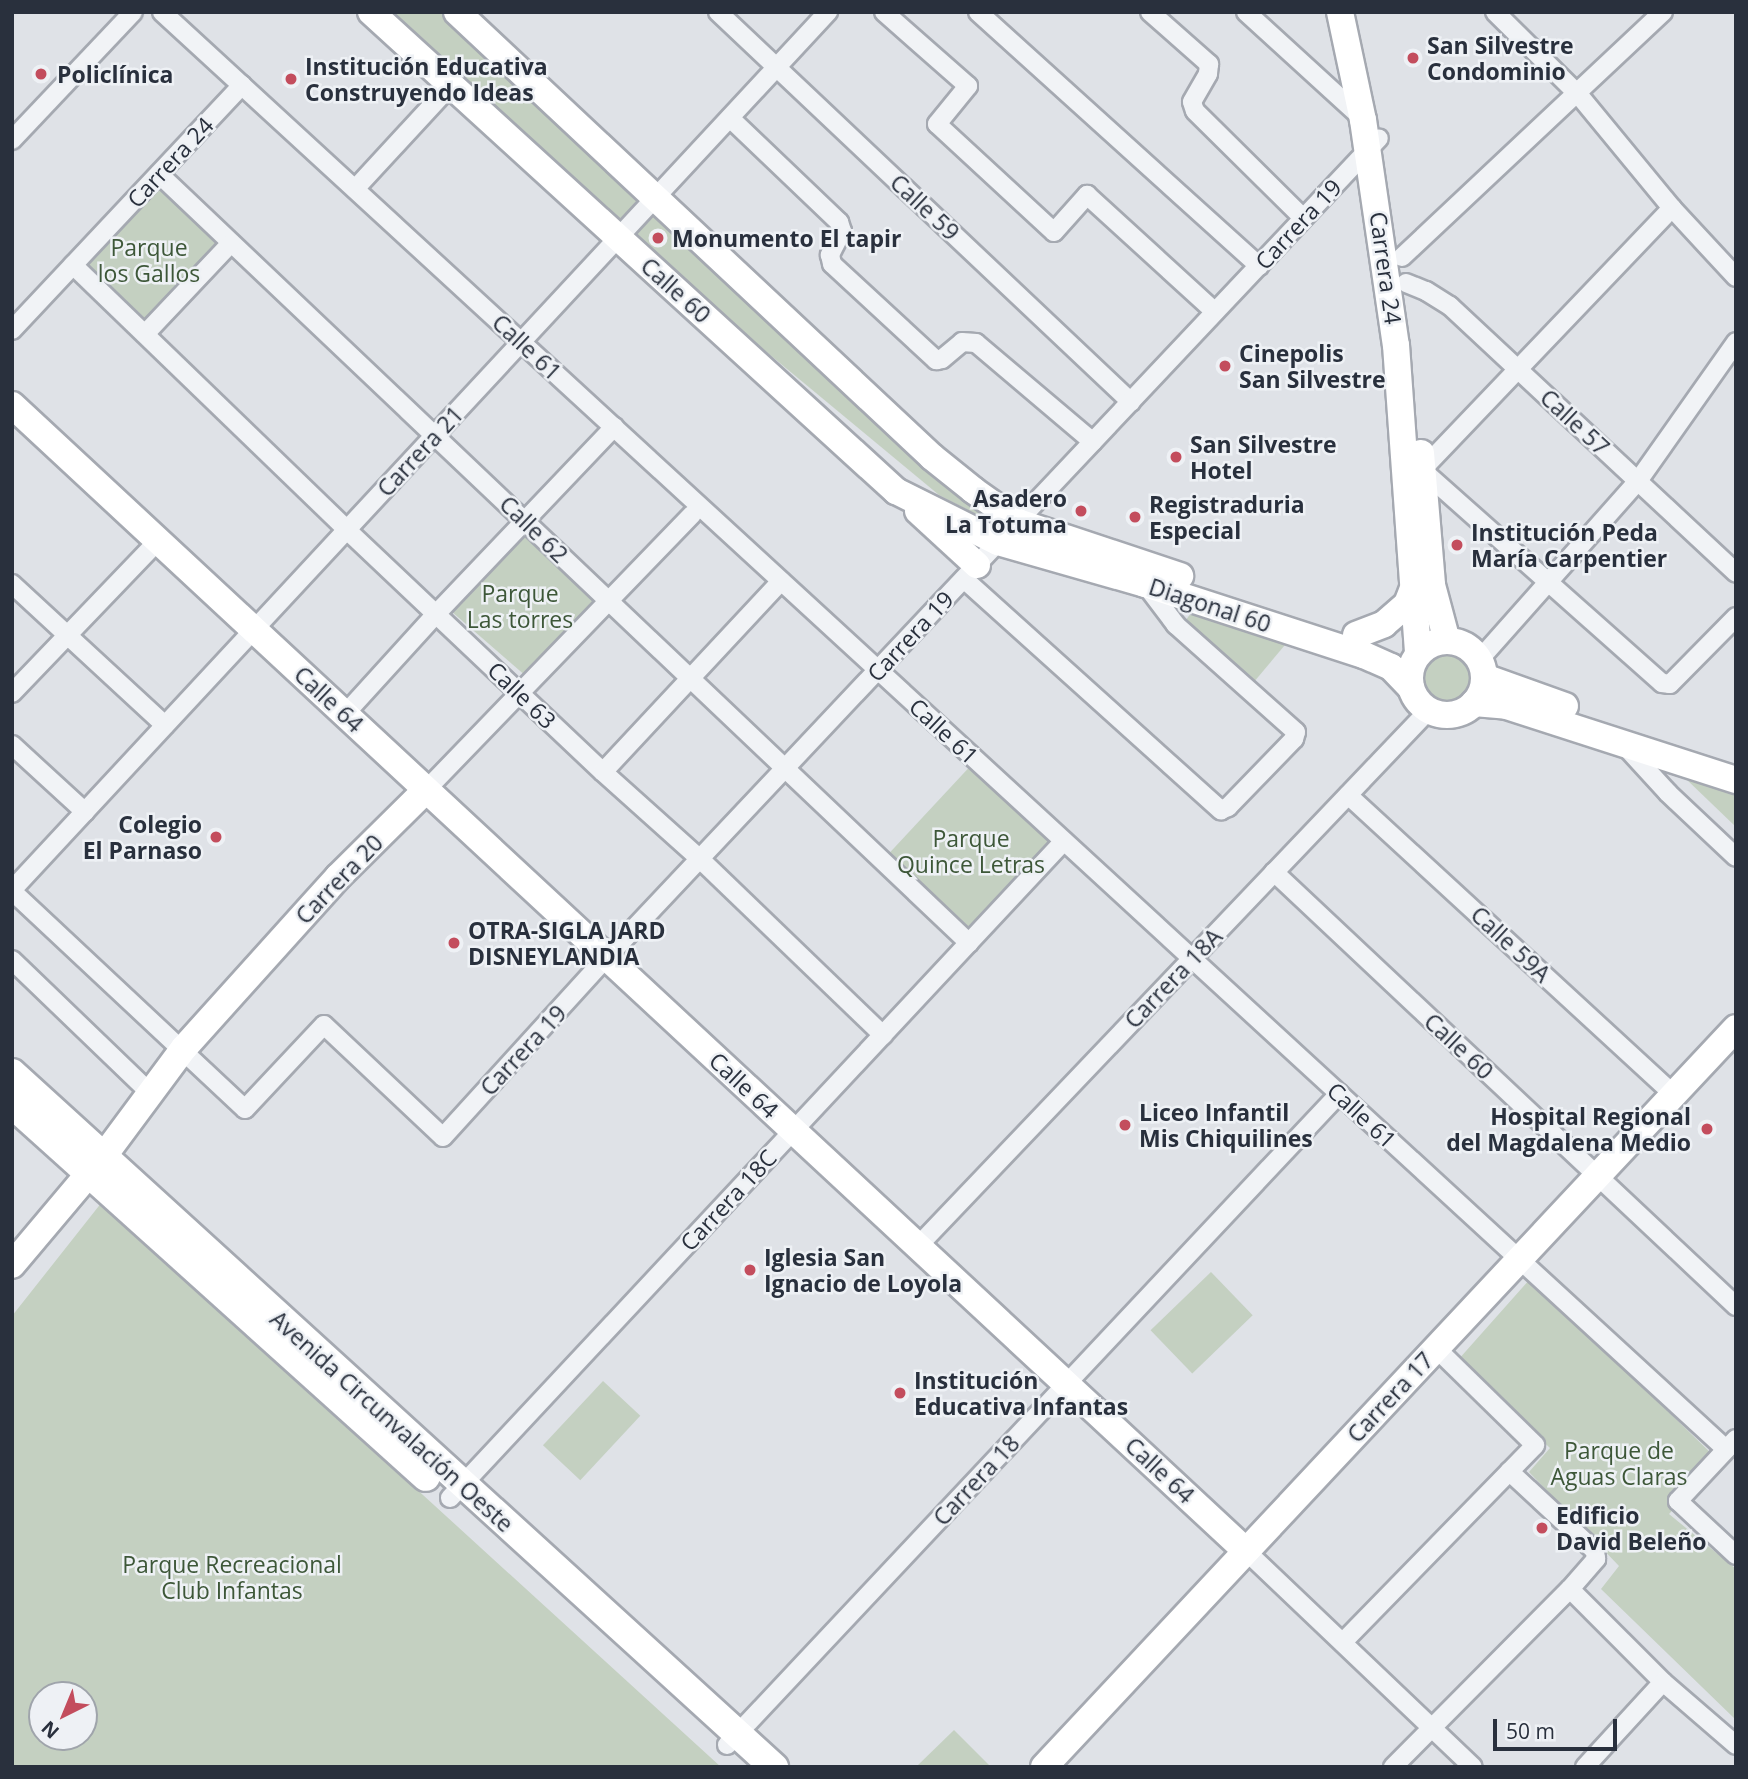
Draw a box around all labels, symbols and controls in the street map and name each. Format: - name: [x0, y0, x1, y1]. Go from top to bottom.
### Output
- place label: San Silvestre Condominio: [1427, 31, 1573, 85]
- marker: San Silvestre Condominio: [1405, 50, 1421, 66]
- place label: Institución Educativa Construyendo Ideas: [305, 52, 548, 106]
- place label: Policlínica: [57, 60, 173, 88]
- marker: Policlínica: [31, 64, 51, 84]
- marker: Institución Educativa Construyendo Ideas: [283, 71, 299, 87]
- street label: Carrera 24: [121, 111, 219, 213]
- street label: Calle 59: [885, 168, 965, 246]
- street label: Carrera 19: [1249, 173, 1347, 275]
- street label: Carrera 24: [1364, 210, 1408, 326]
- place label: Monumento El tapir: [672, 224, 901, 252]
- marker: Monumento El tapir: [650, 230, 666, 246]
- park label: Parque los Gallos: [98, 233, 200, 287]
- street label: Calle 60: [636, 252, 716, 328]
- street label: Calle 61: [487, 308, 567, 386]
- place label: Cinepolis San Silvestre: [1239, 339, 1385, 393]
- marker: Cinepolis San Silvestre: [1217, 358, 1233, 374]
- street label: Calle 57: [1535, 383, 1615, 461]
- street label: Carrera 21: [371, 400, 469, 502]
- place label: San Silvestre Hotel: [1190, 430, 1336, 484]
- marker: San Silvestre Hotel: [1168, 449, 1184, 465]
- place label: Asadero La Totuma: [945, 484, 1067, 538]
- street label: Calle 62: [494, 490, 574, 568]
- place label: Registraduria Especial: [1149, 490, 1305, 544]
- marker: Asadero La Totuma: [1073, 503, 1089, 519]
- marker: Registraduria Especial: [1127, 509, 1143, 525]
- place label: Institución Peda María Carpentier: [1471, 518, 1667, 572]
- marker: Institución Peda María Carpentier: [1449, 537, 1465, 553]
- street label: Diagonal 60: [1146, 572, 1274, 638]
- park label: Parque Las torres: [467, 579, 573, 633]
- street label: Carrera 19: [861, 585, 959, 687]
- street label: Calle 63: [482, 656, 562, 734]
- street label: Calle 64: [289, 660, 369, 738]
- street label: Calle 61: [904, 692, 984, 770]
- place label: Colegio El Parnaso: [83, 810, 202, 864]
- park label: Parque Quince Letras: [897, 824, 1045, 878]
- marker: Colegio El Parnaso: [208, 829, 224, 845]
- street label: Carrera 20: [290, 829, 388, 929]
- street label: Calle 59A: [1466, 900, 1556, 988]
- place label: OTRA-SIGLA JARD DISNEYLANDIA: [468, 916, 666, 970]
- street label: Carrera 18A: [1119, 922, 1227, 1034]
- marker: OTRA-SIGLA JARD DISNEYLANDIA: [446, 935, 462, 951]
- street label: Carrera 19: [474, 999, 572, 1101]
- street label: Calle 60: [1419, 1007, 1499, 1085]
- street label: Calle 64: [704, 1046, 784, 1124]
- street label: Calle 61: [1322, 1076, 1402, 1154]
- place label: Liceo Infantil Mis Chiquilines: [1139, 1098, 1313, 1152]
- place label: Hospital Regional del Magdalena Medio: [1446, 1102, 1691, 1156]
- marker: Liceo Infantil Mis Chiquilines: [1117, 1117, 1133, 1133]
- marker: Hospital Regional del Magdalena Medio: [1697, 1119, 1717, 1139]
- street label: Carrera 18C: [674, 1144, 782, 1256]
- place label: Iglesia San Ignacio de Loyola: [764, 1243, 962, 1297]
- marker: Iglesia San Ignacio de Loyola: [742, 1262, 758, 1278]
- street label: Avenida Circunvalación Oeste: [265, 1305, 519, 1537]
- street label: Carrera 17: [1341, 1346, 1439, 1448]
- place label: Institución Educativa Infantas: [914, 1366, 1128, 1420]
- marker: Institución Educativa Infantas: [892, 1385, 908, 1401]
- street label: Carrera 18: [927, 1429, 1025, 1531]
- street label: Calle 64: [1120, 1431, 1200, 1509]
- park label: Parque de Aguas Claras: [1550, 1436, 1688, 1490]
- place label: Edificio David Beleño: [1556, 1501, 1707, 1555]
- marker: Edificio David Beleño: [1534, 1520, 1550, 1536]
- park label: Parque Recreacional Club Infantas: [122, 1550, 342, 1604]
- north arrow: [28, 1681, 98, 1751]
- scale bar: [1496, 1706, 1620, 1750]
- text: N: [36, 1715, 65, 1745]
- text: 50 m: [1506, 1717, 1555, 1745]

